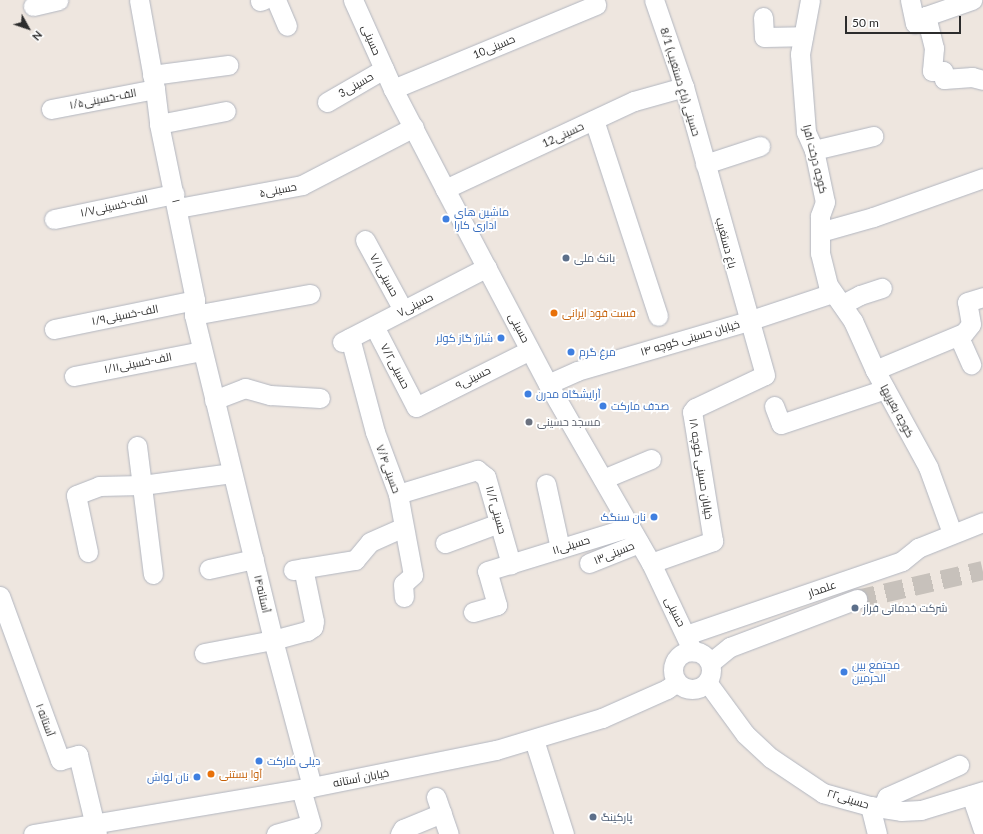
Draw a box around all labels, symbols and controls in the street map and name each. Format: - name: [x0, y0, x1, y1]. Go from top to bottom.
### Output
- north arrow: [8, 8, 48, 48]
- scale bar: [847, 8, 963, 34]
- text: 50 m: [852, 15, 879, 30]
- street label: حسینی: [359, 23, 383, 57]
- street label: 8/1 حسینی (باغ دستغیب): [657, 26, 703, 138]
- text: N: [30, 29, 45, 43]
- street label: حسینی10: [471, 32, 517, 62]
- street label: حسینی3: [336, 70, 376, 100]
- street label: الف-خسینی۱/۵: [68, 86, 138, 112]
- street label: حسینی12: [540, 120, 586, 150]
- street label: کوچه درخت افرا: [800, 123, 830, 195]
- street label: حسینی۵: [258, 180, 298, 200]
- street label: الف-خسینی۱/۷: [79, 192, 149, 220]
- street label: ۱: [169, 198, 183, 204]
- place label: ماشین های اداری کارا: [454, 206, 509, 232]
- marker: ماشین های اداری کارا: [441, 214, 451, 224]
- street label: باغ دستغیب: [713, 216, 739, 270]
- street label: حسینی۷/۱: [367, 251, 401, 299]
- place label: بانک ملی: [574, 251, 615, 265]
- marker: بانک ملی: [561, 253, 571, 263]
- street label: حسینی۷: [395, 290, 435, 320]
- street label: الف-خسینی۱/۹: [91, 302, 159, 328]
- place label: فست فود ایرانی: [562, 306, 636, 320]
- marker: فست فود ایرانی: [549, 308, 559, 318]
- street label: حسینی: [506, 311, 532, 345]
- street label: خیابان حسینی کوچه ۱۴: [639, 318, 741, 358]
- place label: شارژ گاز کولر: [436, 331, 493, 345]
- marker: شارژ گاز کولر: [496, 333, 506, 343]
- street label: حسینی۷/۲: [378, 341, 412, 391]
- place label: مرغ گرم: [579, 345, 616, 359]
- marker: مرغ گرم: [566, 347, 576, 357]
- street label: الف-خسینی۱/۱۱: [103, 350, 173, 376]
- street label: حسینی۹: [453, 364, 493, 392]
- street label: کوچه بغیریها: [877, 382, 917, 440]
- place label: آرایشگاه مدرن: [536, 387, 601, 401]
- marker: آرایشگاه مدرن: [523, 389, 533, 399]
- place label: صدف مارکت: [611, 399, 669, 413]
- marker: صدف مارکت: [598, 401, 608, 411]
- place label: مسجد حسینی: [537, 415, 601, 429]
- marker: مسجد حسینی: [524, 417, 534, 427]
- street label: خیابان حسینی کوچه ۱۸: [686, 417, 716, 521]
- street label: حسینی۷/۴: [373, 443, 403, 495]
- street label: حسینی۱۱/۲: [483, 484, 509, 536]
- place label: نان سنگک: [601, 510, 646, 524]
- marker: نان سنگک: [649, 512, 659, 522]
- street label: حسینی۱۱: [551, 533, 591, 557]
- street label: حسینی۱۳: [592, 539, 636, 567]
- street label: آستانه۱۴: [251, 574, 273, 614]
- street label: علمدار: [806, 578, 838, 600]
- street label: حسینی: [662, 595, 688, 629]
- place label: شرکت خدماتی فراز: [863, 601, 947, 615]
- marker: شرکت خدماتی فراز: [850, 603, 860, 613]
- place label: مجتمع بین الحرمین: [852, 659, 900, 685]
- marker: مجتمع بین الحرمین: [839, 667, 849, 677]
- street label: آستانه۱۰: [33, 702, 57, 738]
- place label: دیلی مارکت: [267, 754, 320, 768]
- marker: دیلی مارکت: [254, 756, 264, 766]
- street label: خیابان آستانه: [332, 766, 390, 790]
- place label: آوا بستنی: [219, 767, 262, 781]
- marker: آوا بستنی: [206, 769, 216, 779]
- place label: نان لواش: [147, 770, 189, 784]
- marker: نان لواش: [192, 772, 202, 782]
- street label: حسینی۲۲: [825, 786, 871, 812]
- place label: پارکینگ: [601, 810, 632, 824]
- marker: پارکینگ: [588, 812, 598, 822]

